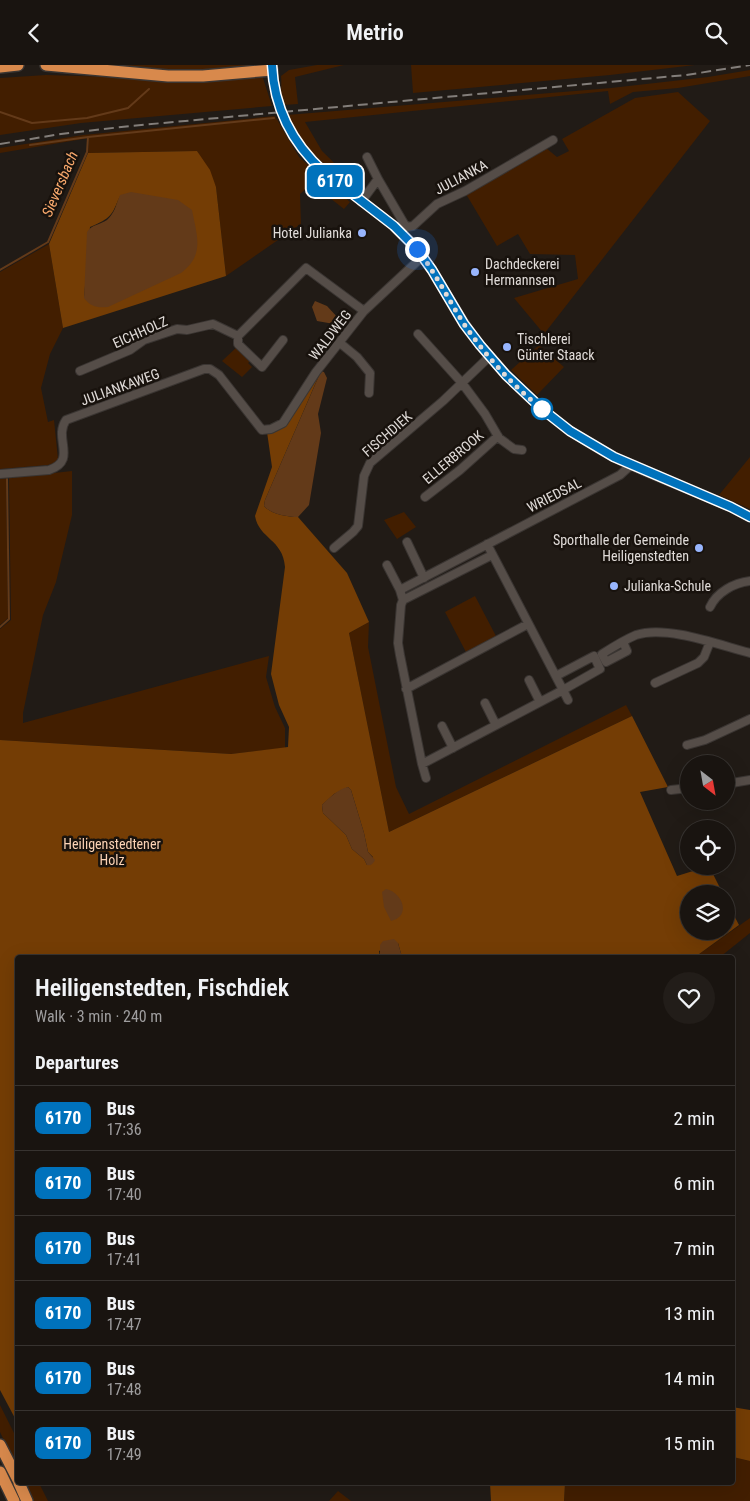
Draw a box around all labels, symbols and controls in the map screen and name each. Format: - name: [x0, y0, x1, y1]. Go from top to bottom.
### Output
- icon: back: [20, 19, 48, 47]
- icon: search: [702, 19, 730, 47]
- text: Metrio: [346, 20, 404, 45]
- water label: Sieversbach: [38, 148, 82, 220]
- street label: JULIANKA: [432, 156, 490, 198]
- line badge: 6170: [300, 165, 370, 197]
- text: 6170: [317, 170, 353, 191]
- place label: Hotel Julianka: [273, 225, 352, 241]
- marker: Hotel Julianka: [356, 227, 368, 239]
- your location: [405, 237, 430, 262]
- place label: Dachdeckerei Hermannsen: [485, 256, 560, 288]
- marker: Dachdeckerei Hermannsen: [469, 266, 481, 278]
- street label: WALDWEG: [306, 307, 354, 363]
- street label: EICHHOLZ: [110, 313, 170, 351]
- place label: Tischlerei Günter Staack: [517, 331, 595, 363]
- marker: Tischlerei Günter Staack: [501, 341, 513, 353]
- street label: JULIANKAWEG: [78, 365, 162, 409]
- unlabelled marker: [531, 398, 553, 420]
- street label: FISCHDIEK: [359, 408, 415, 460]
- street label: ELLERBROOK: [419, 427, 487, 487]
- street label: WRIEDSAL: [524, 474, 584, 515]
- place label: Sporthalle der Gemeinde Heiligenstedten: [553, 532, 689, 564]
- marker: Sporthalle der Gemeinde Heiligenstedten: [693, 542, 705, 554]
- place label: Julianka-Schule: [624, 578, 711, 594]
- marker: Julianka-Schule: [608, 580, 620, 592]
- north arrow: [680, 755, 735, 810]
- map controls: [680, 755, 735, 940]
- button: locate: [680, 820, 735, 875]
- park label: Heiligenstedtener Holz: [63, 836, 161, 868]
- button: layers: [680, 885, 735, 940]
- button: heart: [663, 972, 715, 1024]
- text: Heiligenstedten, Fischdiek: [35, 974, 289, 1002]
- text: Walk · 3 min · 240 m: [35, 1007, 162, 1026]
- text: Departures: [35, 1051, 119, 1074]
- text: Bus: [106, 1097, 135, 1120]
- text: 6170: [45, 1107, 81, 1128]
- text: 2 min: [673, 1107, 715, 1130]
- text: 17:36: [106, 1120, 142, 1139]
- text: Bus: [106, 1162, 135, 1185]
- text: 6170: [45, 1172, 81, 1193]
- text: 6 min: [673, 1172, 715, 1195]
- text: 17:40: [106, 1185, 142, 1204]
- text: Bus: [106, 1227, 135, 1250]
- text: 6170: [45, 1237, 81, 1258]
- text: 7 min: [673, 1237, 715, 1260]
- text: 17:41: [106, 1250, 142, 1269]
- text: Bus: [106, 1292, 135, 1315]
- text: 6170: [45, 1302, 81, 1323]
- text: 13 min: [664, 1302, 715, 1325]
- text: 17:47: [106, 1315, 142, 1334]
- text: Bus: [106, 1357, 135, 1380]
- text: 6170: [45, 1367, 81, 1388]
- text: 14 min: [664, 1367, 715, 1390]
- text: 17:48: [106, 1380, 142, 1399]
- text: Bus: [106, 1422, 135, 1445]
- text: 6170: [45, 1432, 81, 1453]
- text: 15 min: [664, 1432, 715, 1455]
- text: 17:49: [106, 1445, 142, 1464]

